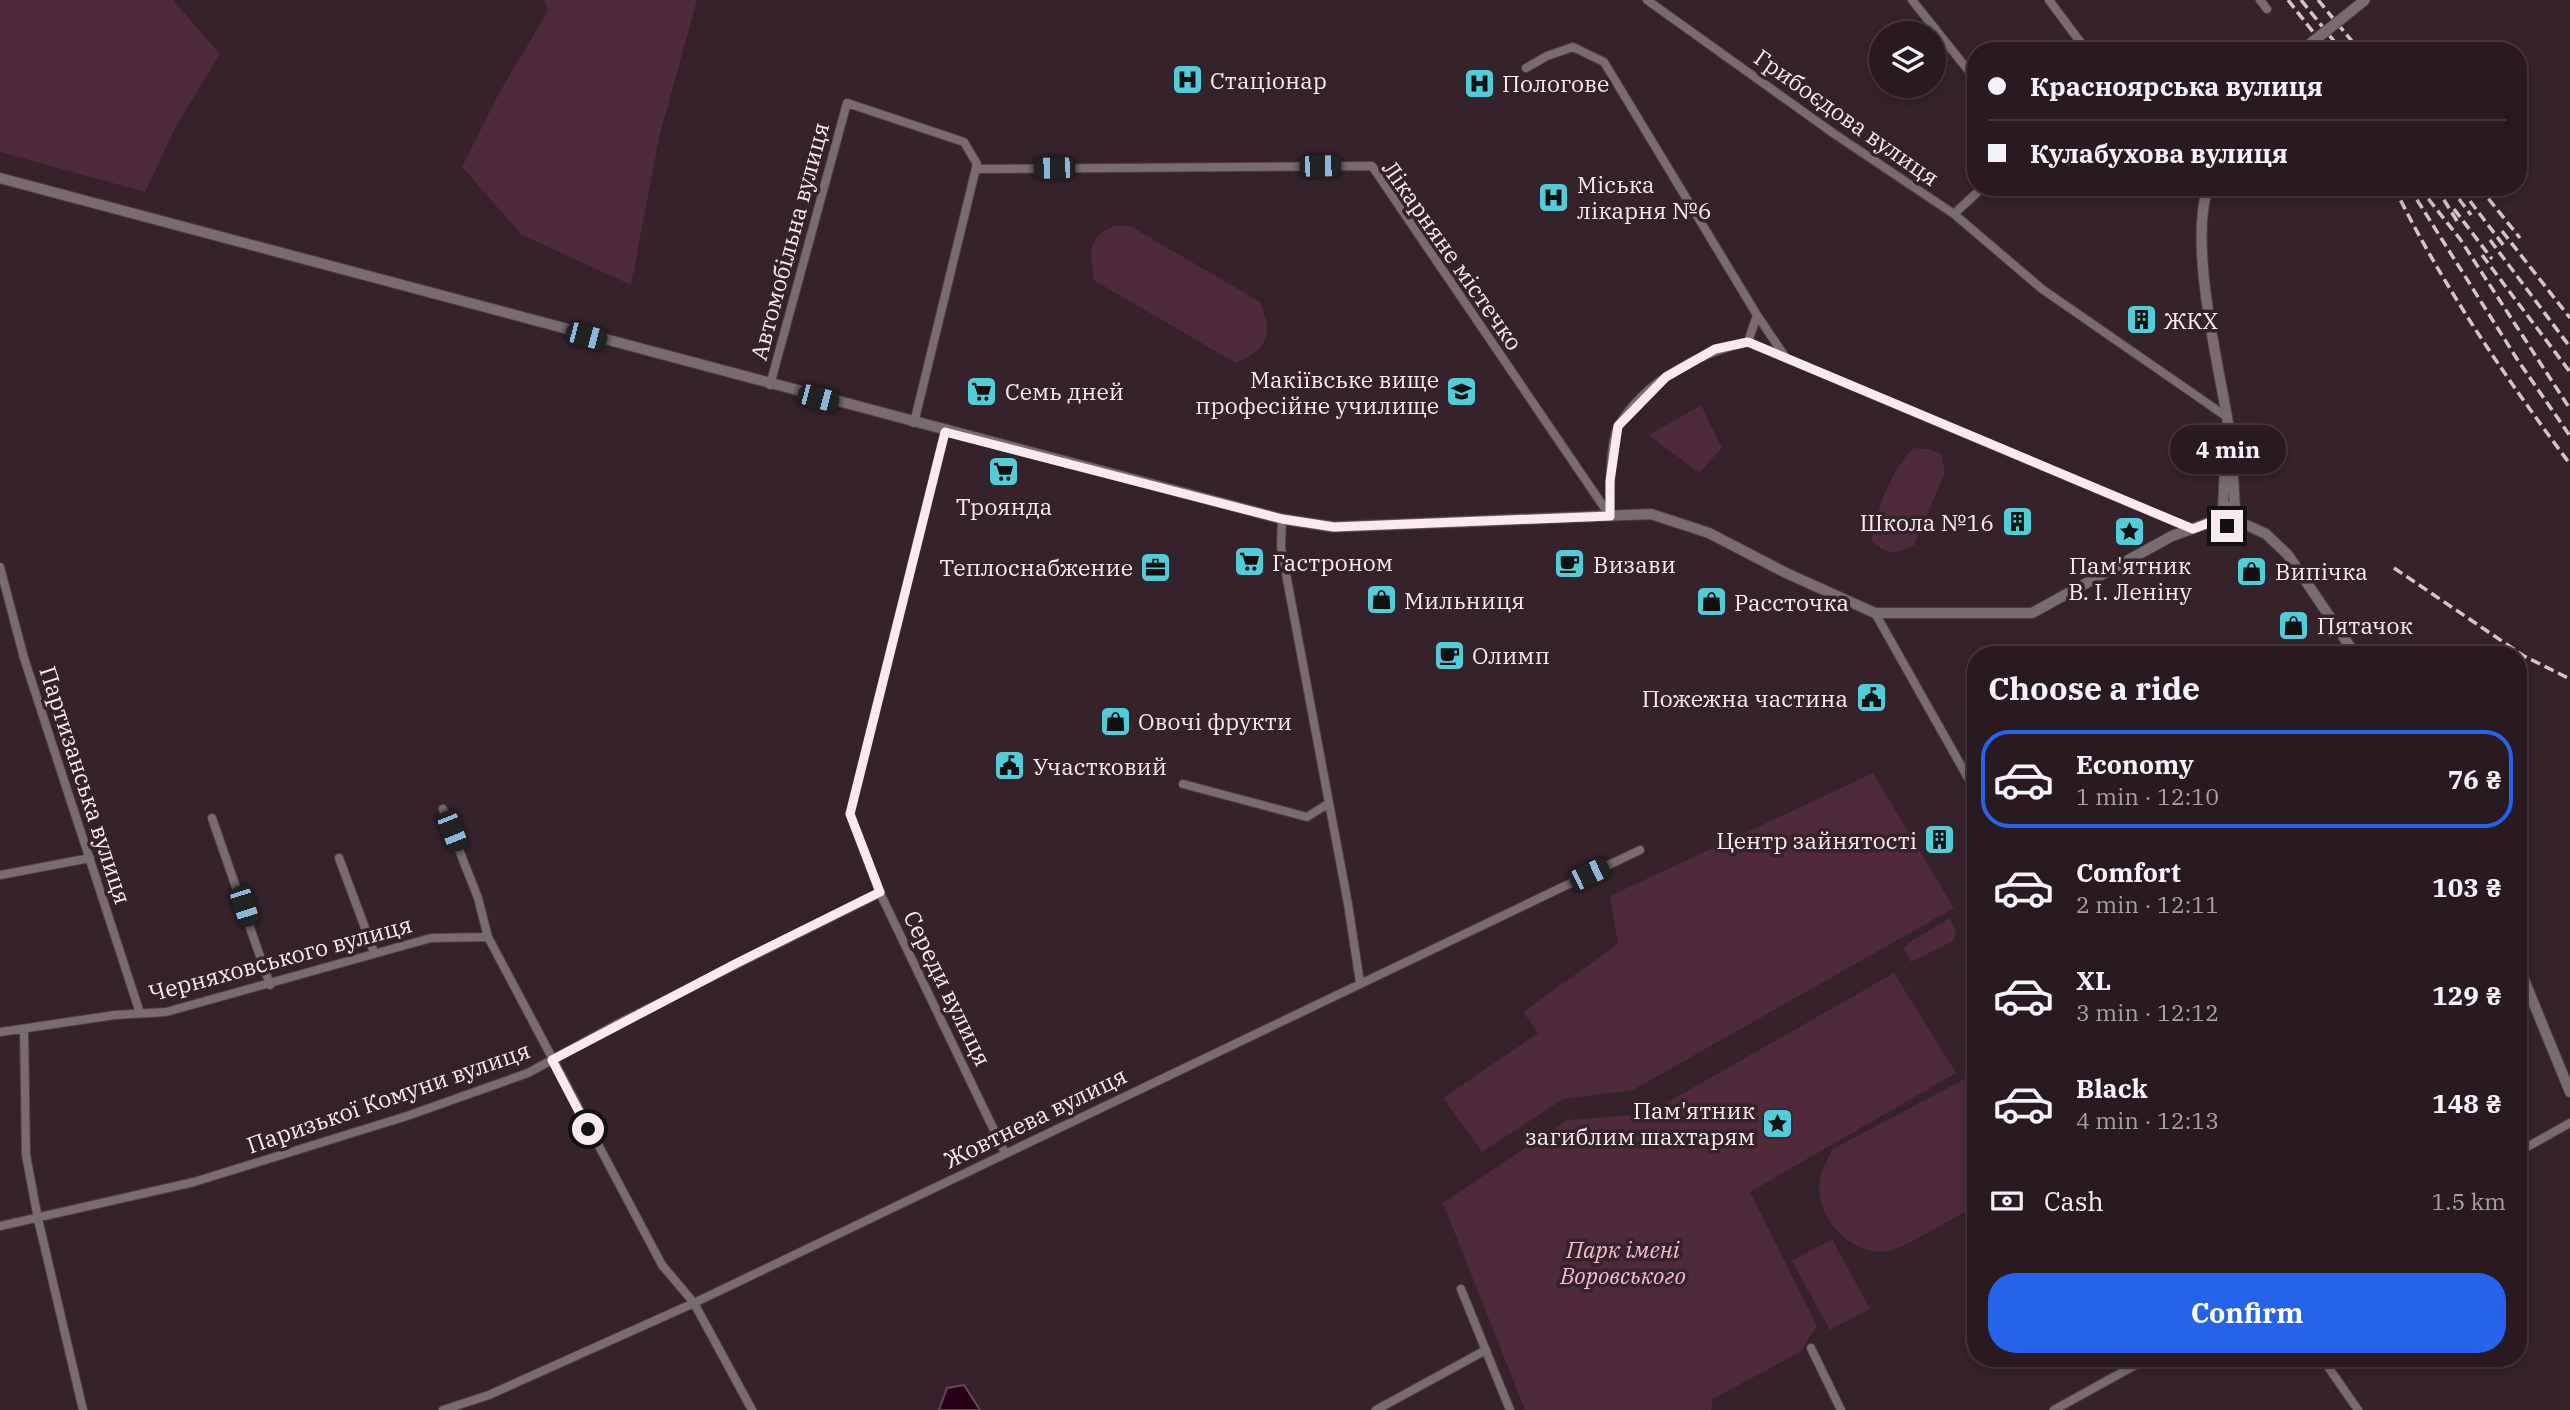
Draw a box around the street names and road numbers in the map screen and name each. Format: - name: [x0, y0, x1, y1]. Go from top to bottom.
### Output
- street label: Грибоєдова вулиця: [1749, 42, 1945, 192]
- street label: Автомобільна вулиця: [743, 119, 835, 363]
- street label: Лікарняне містечко: [1376, 154, 1530, 356]
- street label: Партизанська вулиця: [33, 662, 139, 908]
- street label: Середи вулиця: [897, 905, 999, 1071]
- street label: Черняховського вулиця: [145, 908, 415, 1008]
- street label: Паризької Комуни вулиця: [242, 1034, 534, 1160]
- street label: Жовтнева вулиця: [939, 1060, 1131, 1174]

